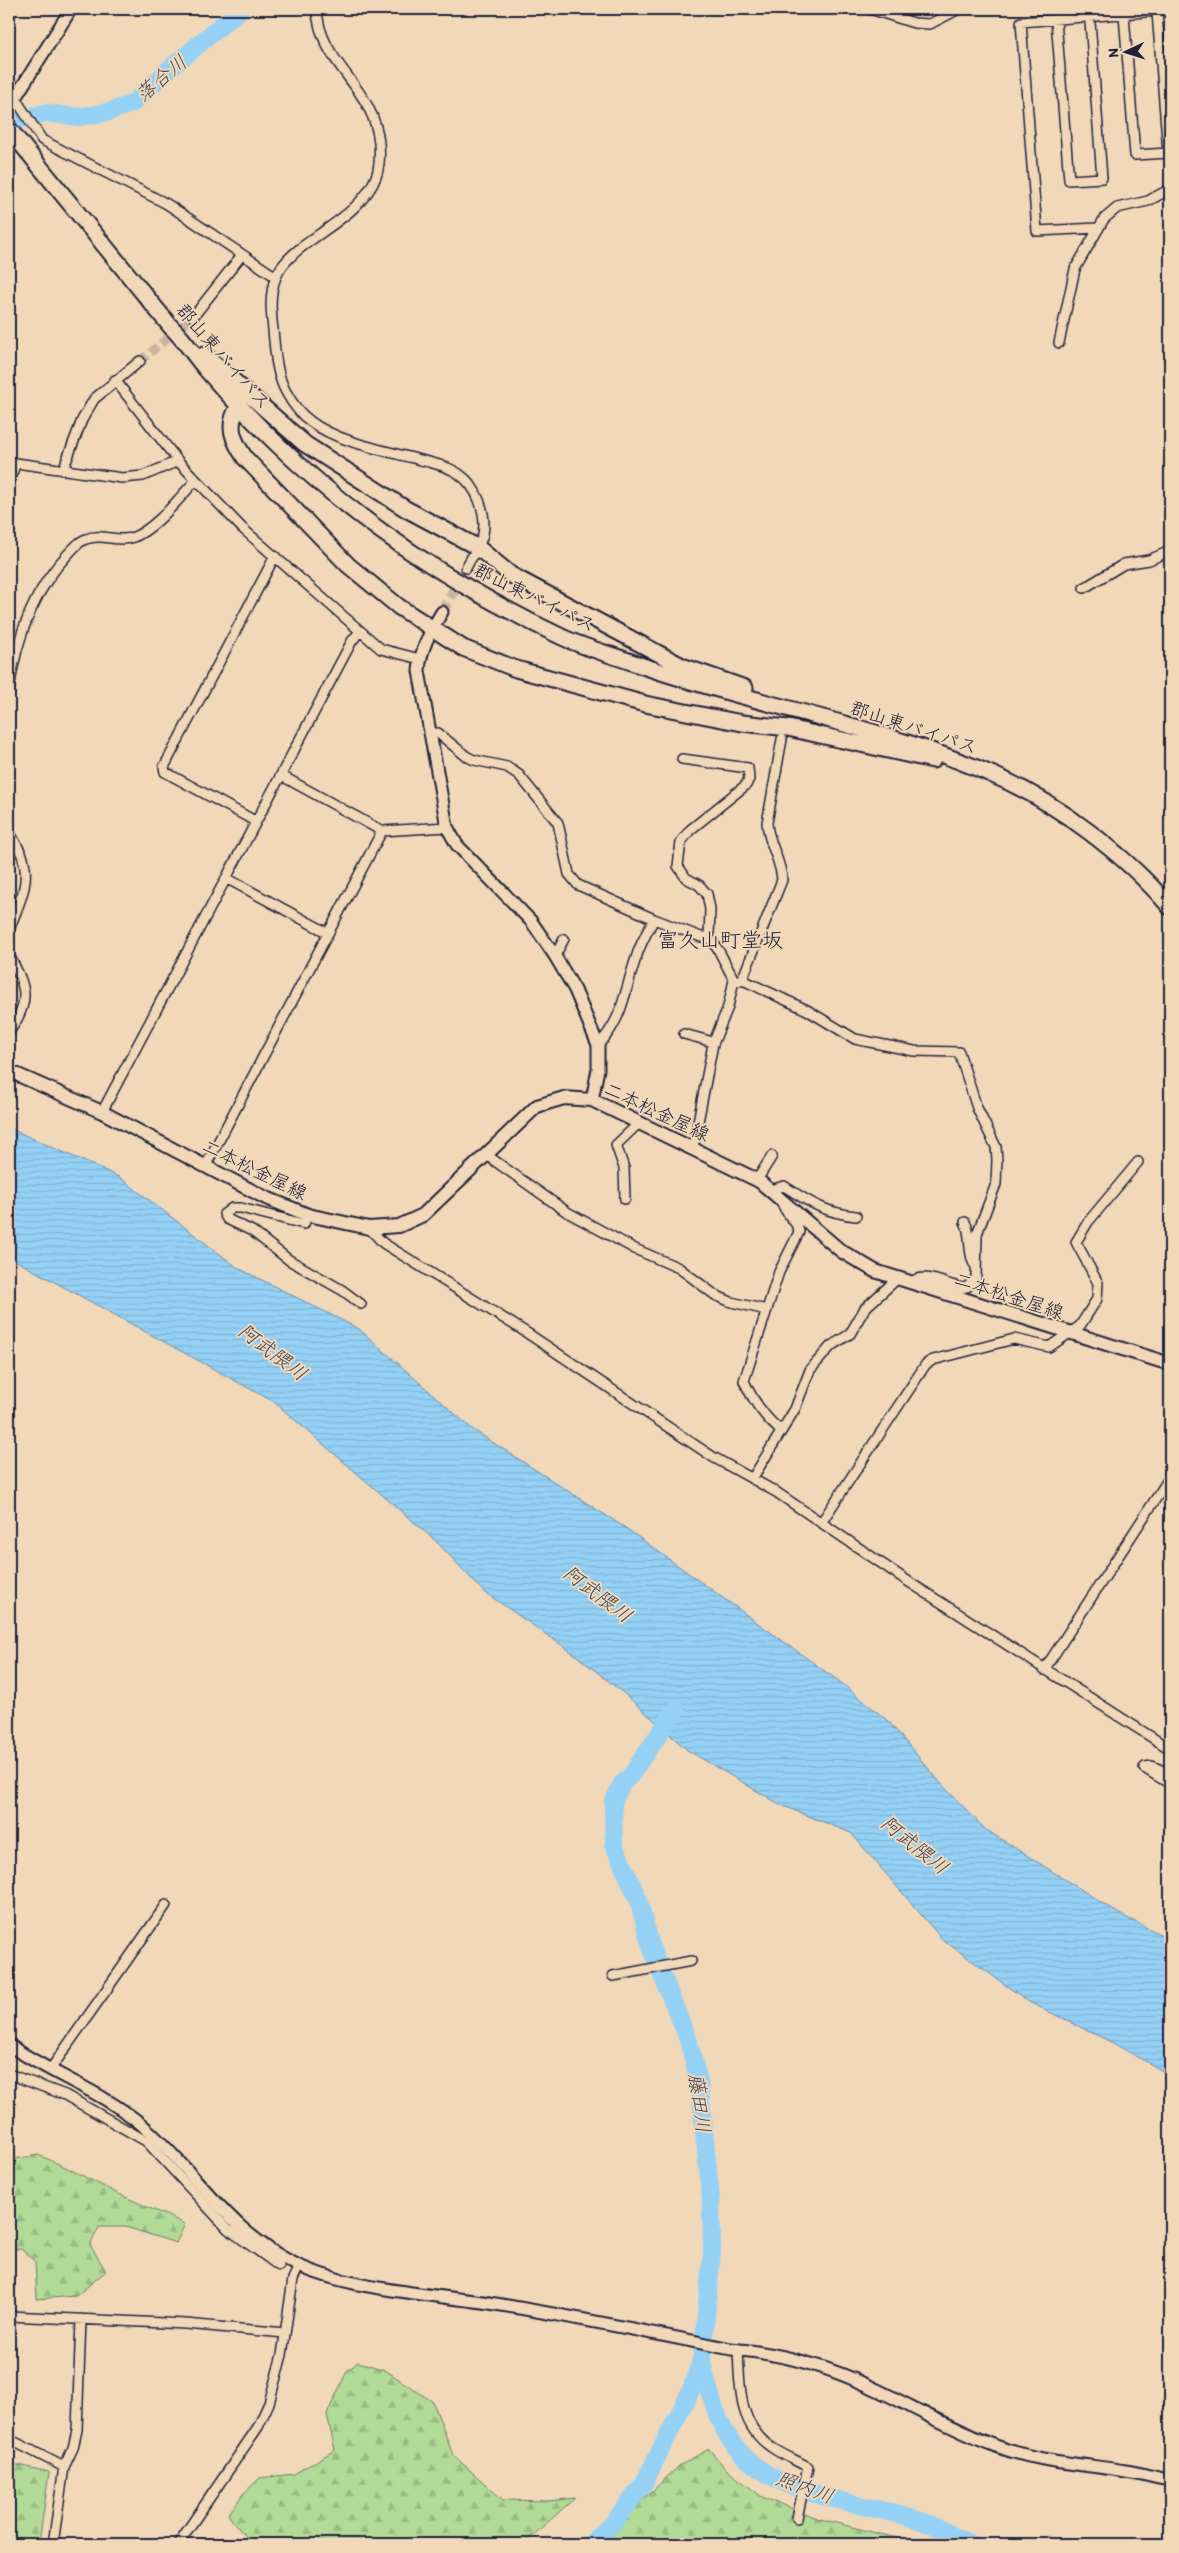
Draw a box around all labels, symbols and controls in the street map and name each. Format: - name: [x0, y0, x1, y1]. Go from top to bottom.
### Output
- north arrow: [1102, 28, 1152, 78]
- text: N: [1105, 48, 1122, 58]
- water label: 落合川: [130, 50, 192, 106]
- street label: 郡山東バイパス: [171, 299, 276, 414]
- street label: 郡山東バイパス: [470, 558, 599, 637]
- street label: 郡山東バイパス: [847, 696, 980, 759]
- district label: 富久山町堂坂: [657, 927, 783, 952]
- street label: 二本松金屋線: [600, 1077, 713, 1146]
- street label: 二本松金屋線: [199, 1134, 311, 1205]
- street label: 二本松金屋線: [951, 1267, 1067, 1324]
- water label: 阿武隈川: [234, 1318, 312, 1386]
- water label: 阿武隈川: [559, 1560, 637, 1628]
- water label: 阿武隈川: [876, 1811, 954, 1879]
- water label: 藤田川: [684, 2072, 716, 2134]
- water label: 照内川: [773, 2465, 837, 2509]

